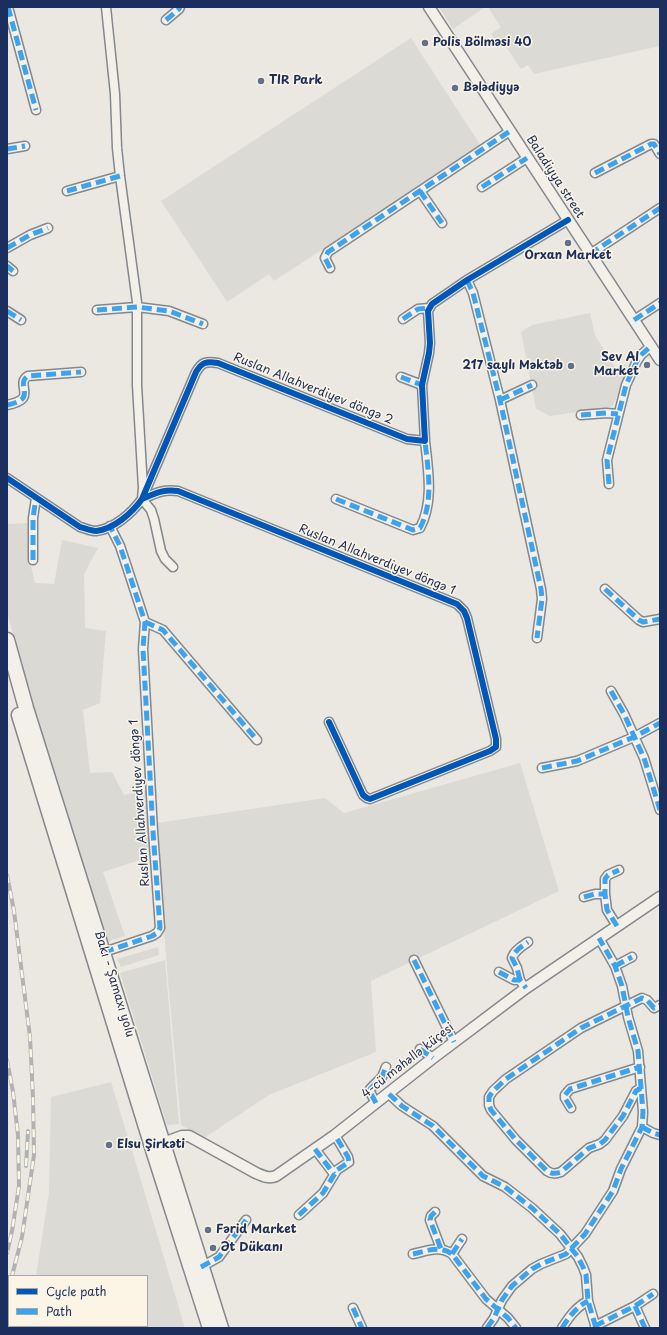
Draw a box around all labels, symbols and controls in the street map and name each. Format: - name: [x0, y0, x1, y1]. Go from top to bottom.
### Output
- place label: Polis Bölməsi 40: [433, 36, 531, 50]
- marker: Polis Bölməsi 40: [420, 38, 430, 48]
- place label: TIR Park: [269, 74, 323, 88]
- marker: TIR Park: [256, 76, 266, 86]
- place label: Bələdiyyə: [463, 81, 519, 95]
- marker: Bələdiyyə: [450, 83, 460, 93]
- street label: Baladiyya street: [523, 133, 587, 221]
- marker: Orxan Market: [563, 238, 573, 248]
- place label: Orxan Market: [525, 249, 611, 263]
- street label: Ruslan Allahverdiyev döngə 2: [231, 350, 395, 428]
- place label: Sev Al Market: [594, 351, 639, 379]
- place label: 217 saylı Məktəb: [462, 359, 563, 373]
- marker: Sev Al Market: [642, 360, 652, 370]
- marker: 217 saylı Məktəb: [566, 361, 576, 371]
- street label: Ruslan Allahverdiyev döngə 1: [296, 522, 458, 598]
- street label: Ruslan Allahverdiyev döngə 1: [127, 719, 153, 887]
- street label: Bakı - Şamaxı yolu: [91, 929, 137, 1039]
- street label: 4-cü məhəllə küçesi: [359, 1021, 457, 1101]
- place label: Elsu Şirkəti: [117, 1138, 185, 1152]
- marker: Elsu Şirkəti: [104, 1140, 114, 1150]
- place label: Fərid Market: [216, 1223, 296, 1237]
- marker: Fərid Market: [203, 1225, 213, 1235]
- place label: Ət Dükanı: [221, 1241, 283, 1255]
- marker: Ət Dükanı: [208, 1243, 218, 1253]
- legend: [8, 1275, 148, 1327]
- text: Cycle path: [46, 1282, 107, 1300]
- text: Path: [46, 1302, 72, 1320]

